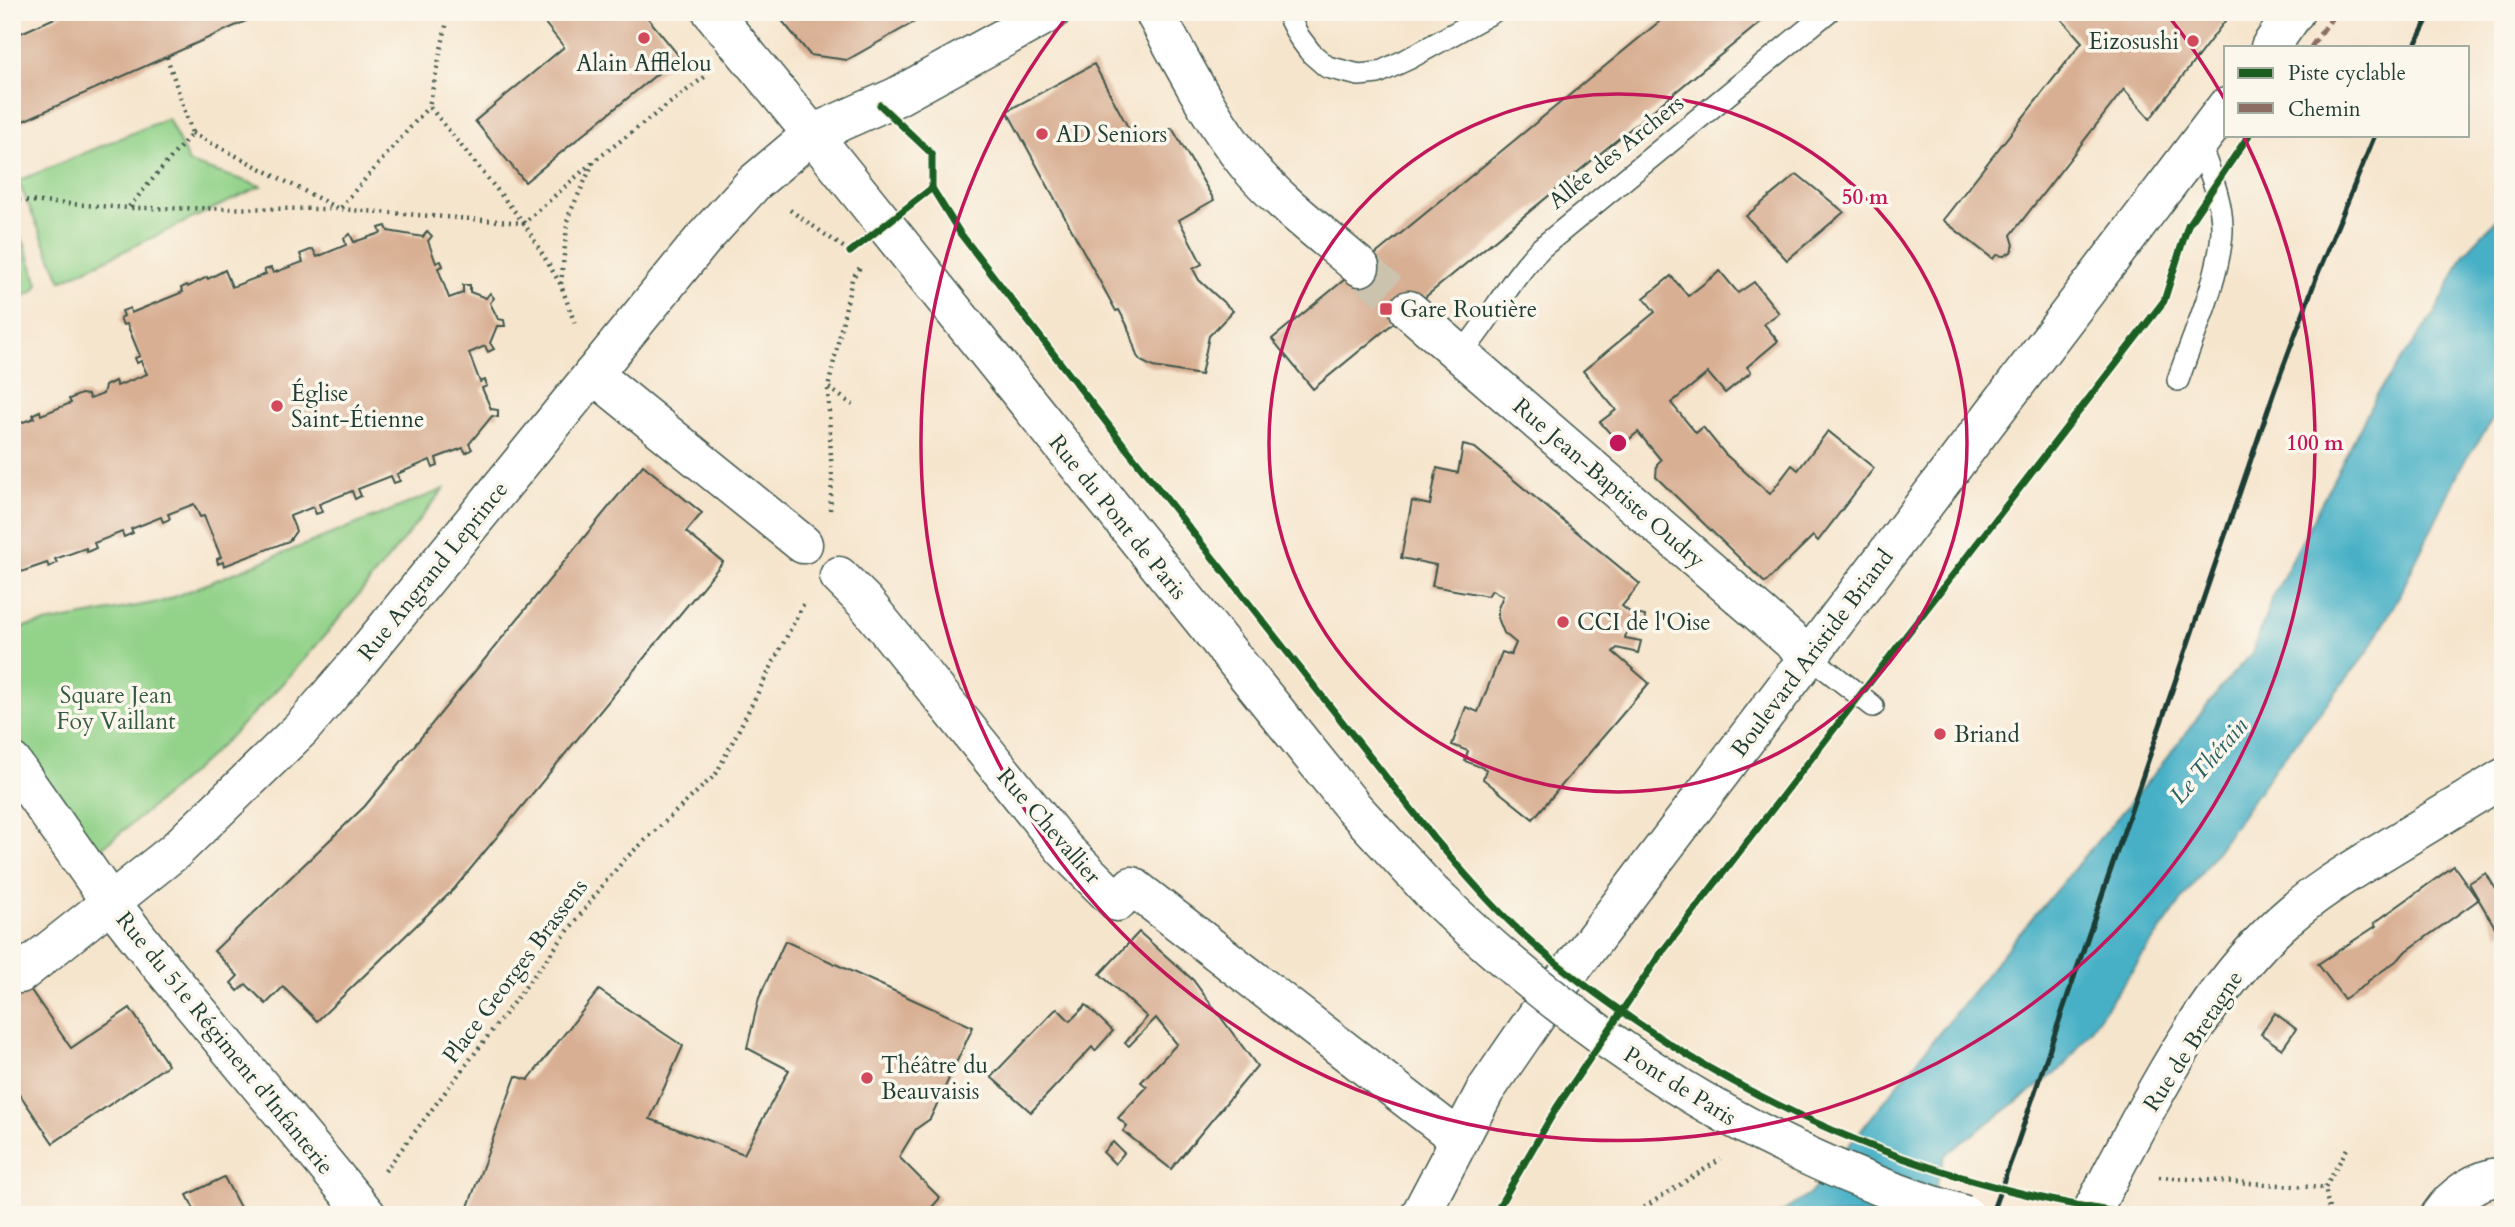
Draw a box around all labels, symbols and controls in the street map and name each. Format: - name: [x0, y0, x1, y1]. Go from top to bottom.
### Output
- place label: Eizosushi: [2089, 26, 2179, 57]
- marker: Alain Afflelou: [636, 30, 652, 46]
- marker: Eizosushi: [2185, 33, 2201, 49]
- legend: [2224, 46, 2470, 136]
- place label: Alain Afflelou: [576, 48, 712, 79]
- text: Piste cyclable: [2288, 59, 2406, 88]
- street label: Allée des Archers: [1542, 88, 1690, 216]
- text: Chemin: [2288, 95, 2361, 124]
- place label: AD Seniors: [1056, 119, 1167, 150]
- marker: AD Seniors: [1034, 126, 1050, 142]
- text: 50 m: [1842, 183, 1889, 212]
- place label: Gare Routière: [1400, 294, 1537, 325]
- marker: Gare Routière: [1378, 301, 1394, 317]
- place label: Église Saint-Étienne: [291, 378, 425, 435]
- street label: Rue Jean-Baptiste Oudry: [1506, 391, 1712, 575]
- marker: Église Saint-Étienne: [269, 398, 285, 414]
- street label: Rue du Pont de Paris: [1042, 428, 1194, 606]
- text: 100 m: [2286, 429, 2344, 458]
- centre of rings: [1606, 431, 1630, 455]
- street label: Rue Angrand Leprince: [351, 475, 515, 667]
- street label: Boulevard Aristide Briand: [1724, 542, 1901, 763]
- place label: CCI de l'Oise: [1577, 607, 1711, 638]
- marker: CCI de l'Oise: [1555, 614, 1571, 630]
- park label: Square Jean Foy Vaillant: [56, 680, 176, 737]
- water label: Le Thérain: [2162, 711, 2256, 811]
- place label: Briand: [1954, 719, 2021, 750]
- marker: Briand: [1932, 726, 1948, 742]
- street label: Rue Chevallier: [990, 761, 1108, 891]
- street label: Place Georges Brassens: [435, 872, 595, 1070]
- street label: Rue du 51e Régiment d'Infanterie: [109, 905, 341, 1181]
- street label: Rue de Bretagne: [2136, 965, 2250, 1117]
- street label: Pont de Paris: [1618, 1039, 1742, 1133]
- place label: Théâtre du Beauvaisis: [881, 1050, 988, 1107]
- marker: Théâtre du Beauvaisis: [859, 1070, 875, 1086]

